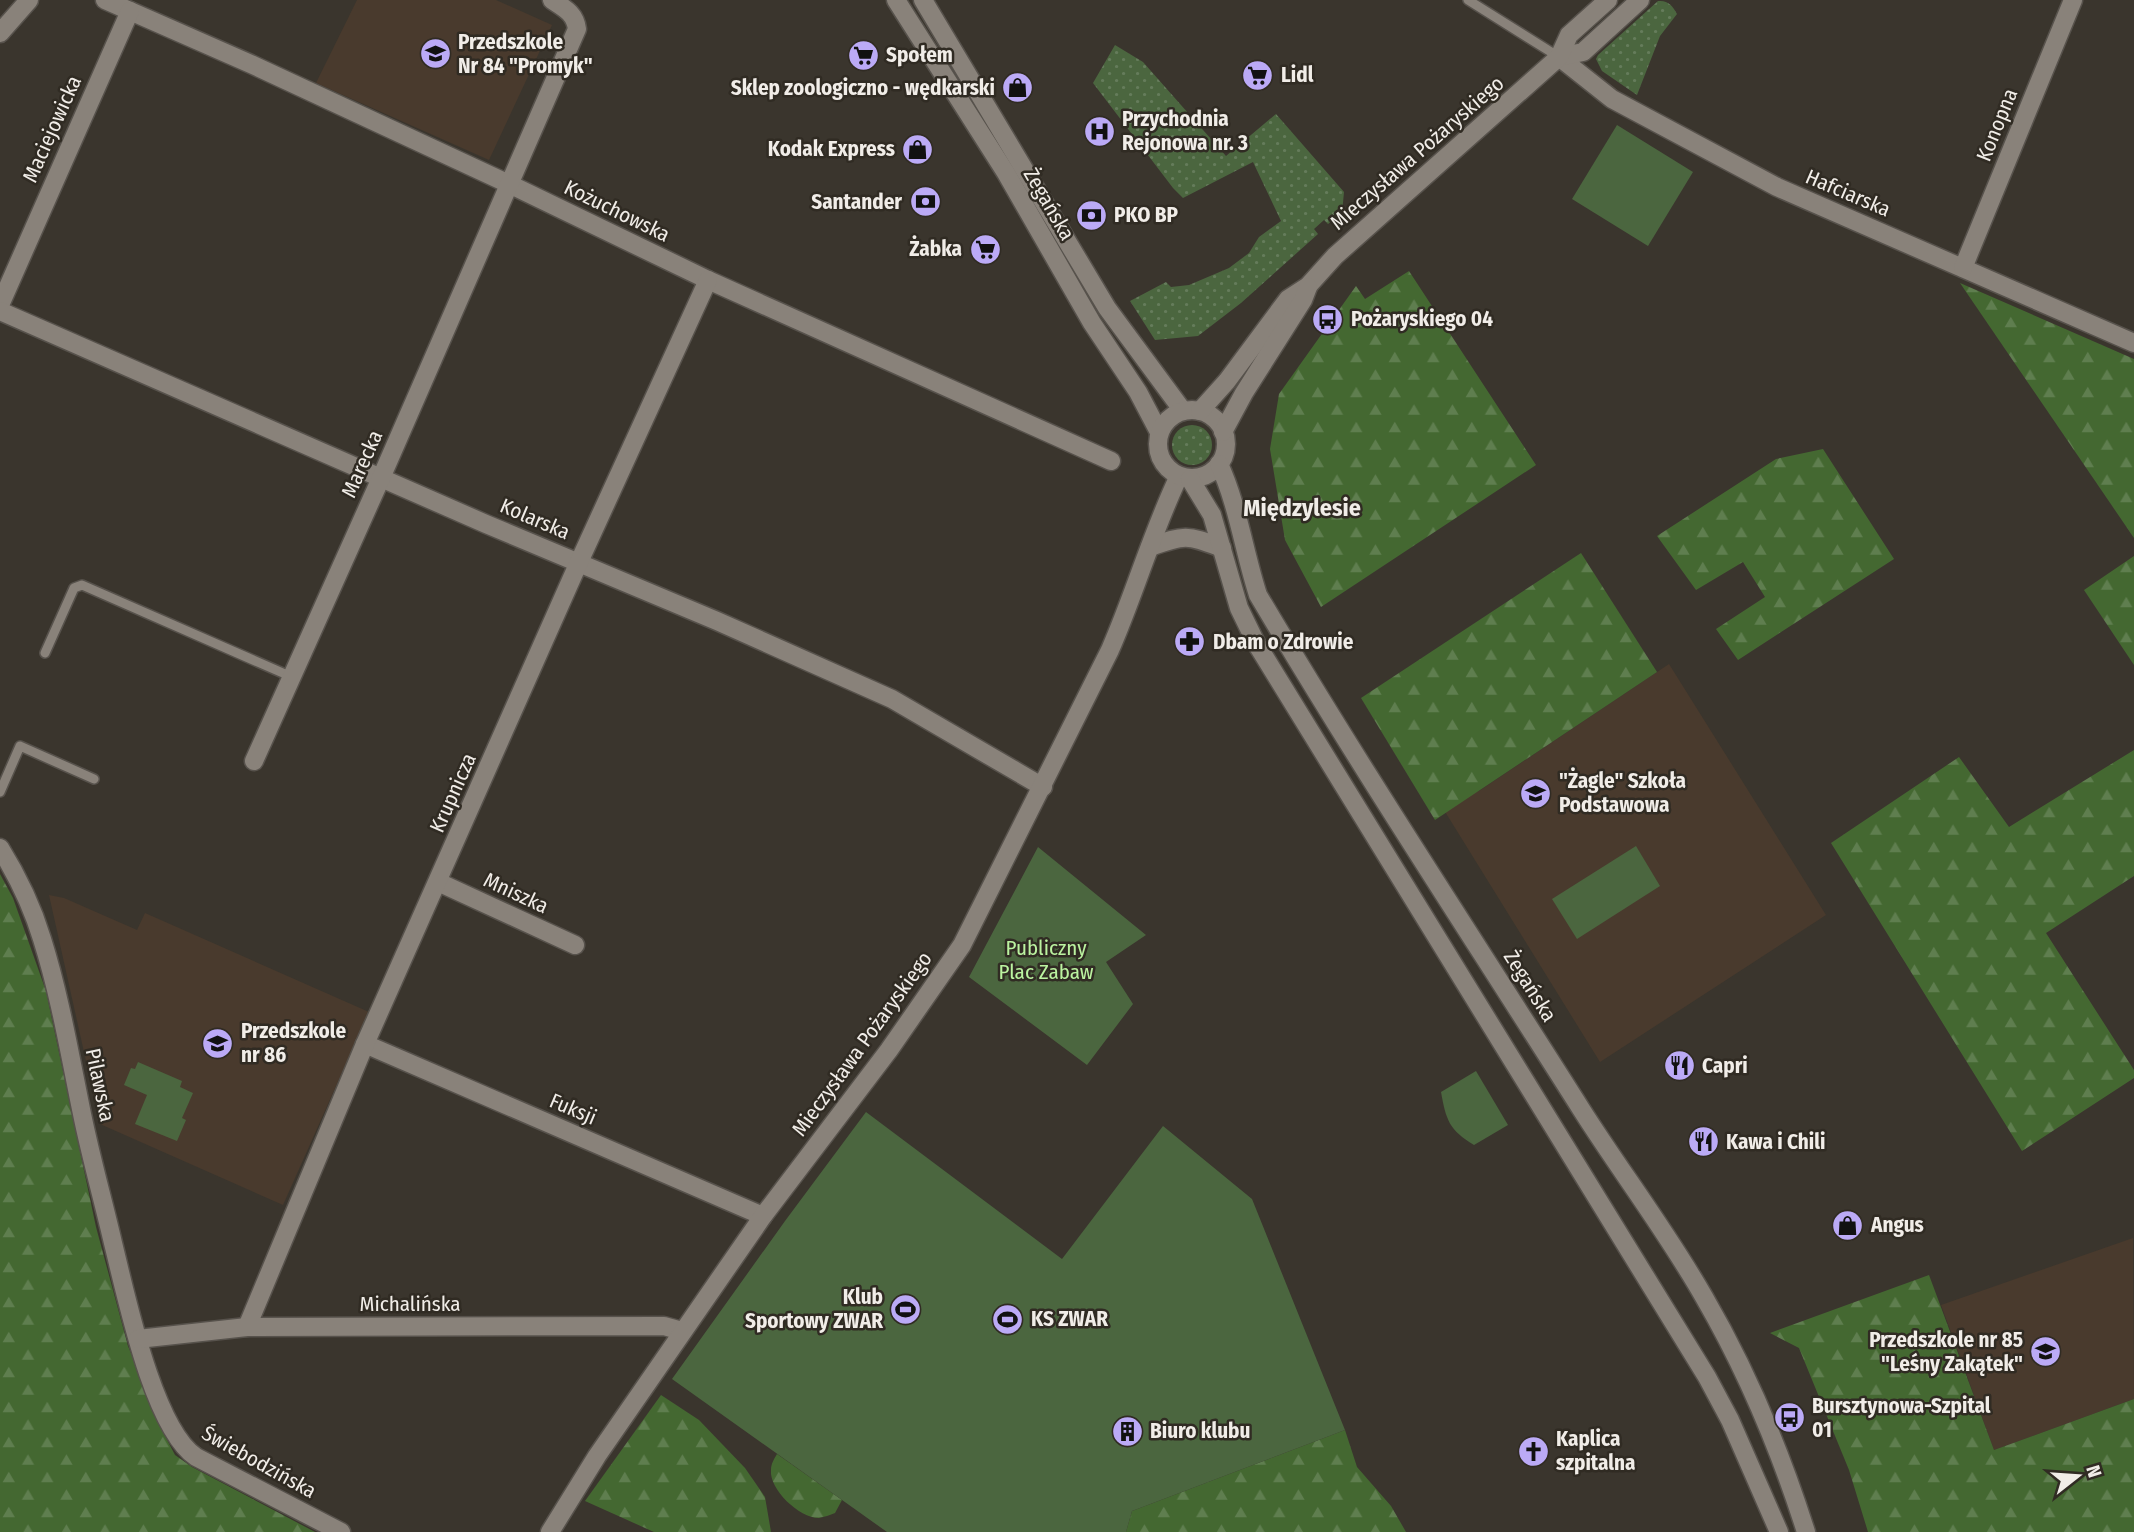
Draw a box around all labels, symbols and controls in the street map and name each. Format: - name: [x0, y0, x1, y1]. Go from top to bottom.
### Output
- place label: Przedszkole Nr 84 "Promyk": [458, 29, 593, 79]
- school or university icon: Przedszkole Nr 84 "Promyk": [418, 37, 452, 71]
- supermarket icon: Społem: [846, 38, 880, 72]
- place label: Społem: [886, 42, 953, 68]
- supermarket icon: Lidl: [1241, 58, 1275, 92]
- place label: Lidl: [1281, 62, 1314, 88]
- street label: Mieczysława Pożaryskiego: [1325, 70, 1509, 236]
- shop icon: Sklep zoologiczno - wędkarski: [1001, 71, 1035, 105]
- street label: Maciejowicka: [17, 72, 87, 186]
- place label: Sklep zoologiczno - wędkarski: [731, 75, 995, 101]
- street label: Konopna: [1971, 85, 2023, 165]
- place label: Przychodnia Rejonowa nr. 3: [1122, 106, 1248, 156]
- hospital icon: Przychodnia Rejonowa nr. 3: [1082, 114, 1116, 148]
- shop icon: Kodak Express: [901, 132, 935, 166]
- place label: Kodak Express: [768, 136, 895, 162]
- street label: Żegańska: [1018, 163, 1080, 245]
- street label: Hafciarska: [1802, 164, 1894, 222]
- street label: Kożuchowska: [560, 174, 674, 248]
- bank icon: Santander: [908, 185, 942, 219]
- place label: Santander: [811, 189, 902, 215]
- bank icon: PKO BP: [1074, 198, 1108, 232]
- place label: PKO BP: [1114, 202, 1179, 228]
- supermarket icon: Żabka: [968, 232, 1002, 266]
- place label: Żabka: [909, 235, 962, 262]
- bus stop icon: Pożaryskiego 04: [1311, 302, 1345, 336]
- place label: Pożaryskiego 04: [1351, 306, 1493, 332]
- street label: Marecka: [336, 426, 388, 502]
- street label: Kolarska: [496, 493, 574, 545]
- district label: Międzylesie: [1243, 494, 1361, 522]
- pharmacy icon: Dbam o Zdrowie: [1173, 625, 1207, 659]
- place label: Dbam o Zdrowie: [1213, 629, 1354, 655]
- street label: Krupnicza: [424, 749, 482, 837]
- place label: "Żagle" Szkoła Podstawowa: [1559, 767, 1686, 818]
- school or university icon: "Żagle" Szkoła Podstawowa: [1519, 776, 1553, 810]
- street label: Mniszka: [480, 867, 552, 919]
- park label: Publiczny Plac Zabaw: [998, 935, 1094, 985]
- street label: Żegańska: [1498, 945, 1562, 1027]
- street label: Mieczysława Pożaryskiego: [786, 947, 938, 1141]
- place label: Przedszkole nr 86: [241, 1018, 346, 1068]
- school or university icon: Przedszkole nr 86: [201, 1026, 235, 1060]
- street label: Pilawska: [80, 1046, 120, 1124]
- restaurant icon: Capri: [1662, 1049, 1696, 1083]
- place label: Capri: [1702, 1053, 1748, 1079]
- street label: Fuksji: [546, 1088, 600, 1130]
- restaurant icon: Kawa i Chili: [1686, 1125, 1720, 1159]
- place label: Kawa i Chili: [1726, 1129, 1825, 1155]
- shop icon: Angus: [1831, 1208, 1865, 1242]
- place label: Angus: [1870, 1212, 1924, 1238]
- place label: Klub Sportowy ZWAR: [745, 1284, 883, 1334]
- street label: Michalińska: [360, 1291, 461, 1317]
- sports icon: Klub Sportowy ZWAR: [889, 1292, 923, 1326]
- sports icon: KS ZWAR: [991, 1302, 1025, 1336]
- place label: KS ZWAR: [1031, 1306, 1108, 1332]
- place label: Przedszkole nr 85 "Leśny Zakątek": [1869, 1327, 2023, 1377]
- school or university icon: Przedszkole nr 85 "Leśny Zakątek": [2029, 1335, 2063, 1369]
- place label: Bursztynowa-Szpital 01: [1812, 1393, 1991, 1443]
- bus stop icon: Bursztynowa-Szpital 01: [1772, 1401, 1806, 1435]
- building icon: Biuro klubu: [1110, 1414, 1144, 1448]
- place label: Biuro klubu: [1150, 1418, 1250, 1444]
- street label: Świebodzińska: [197, 1420, 321, 1504]
- place label: Kaplica szpitalna: [1556, 1426, 1635, 1476]
- church icon: Kaplica szpitalna: [1516, 1434, 1550, 1468]
- north arrow: [2043, 1441, 2113, 1511]
- text: N: [2081, 1462, 2106, 1480]

